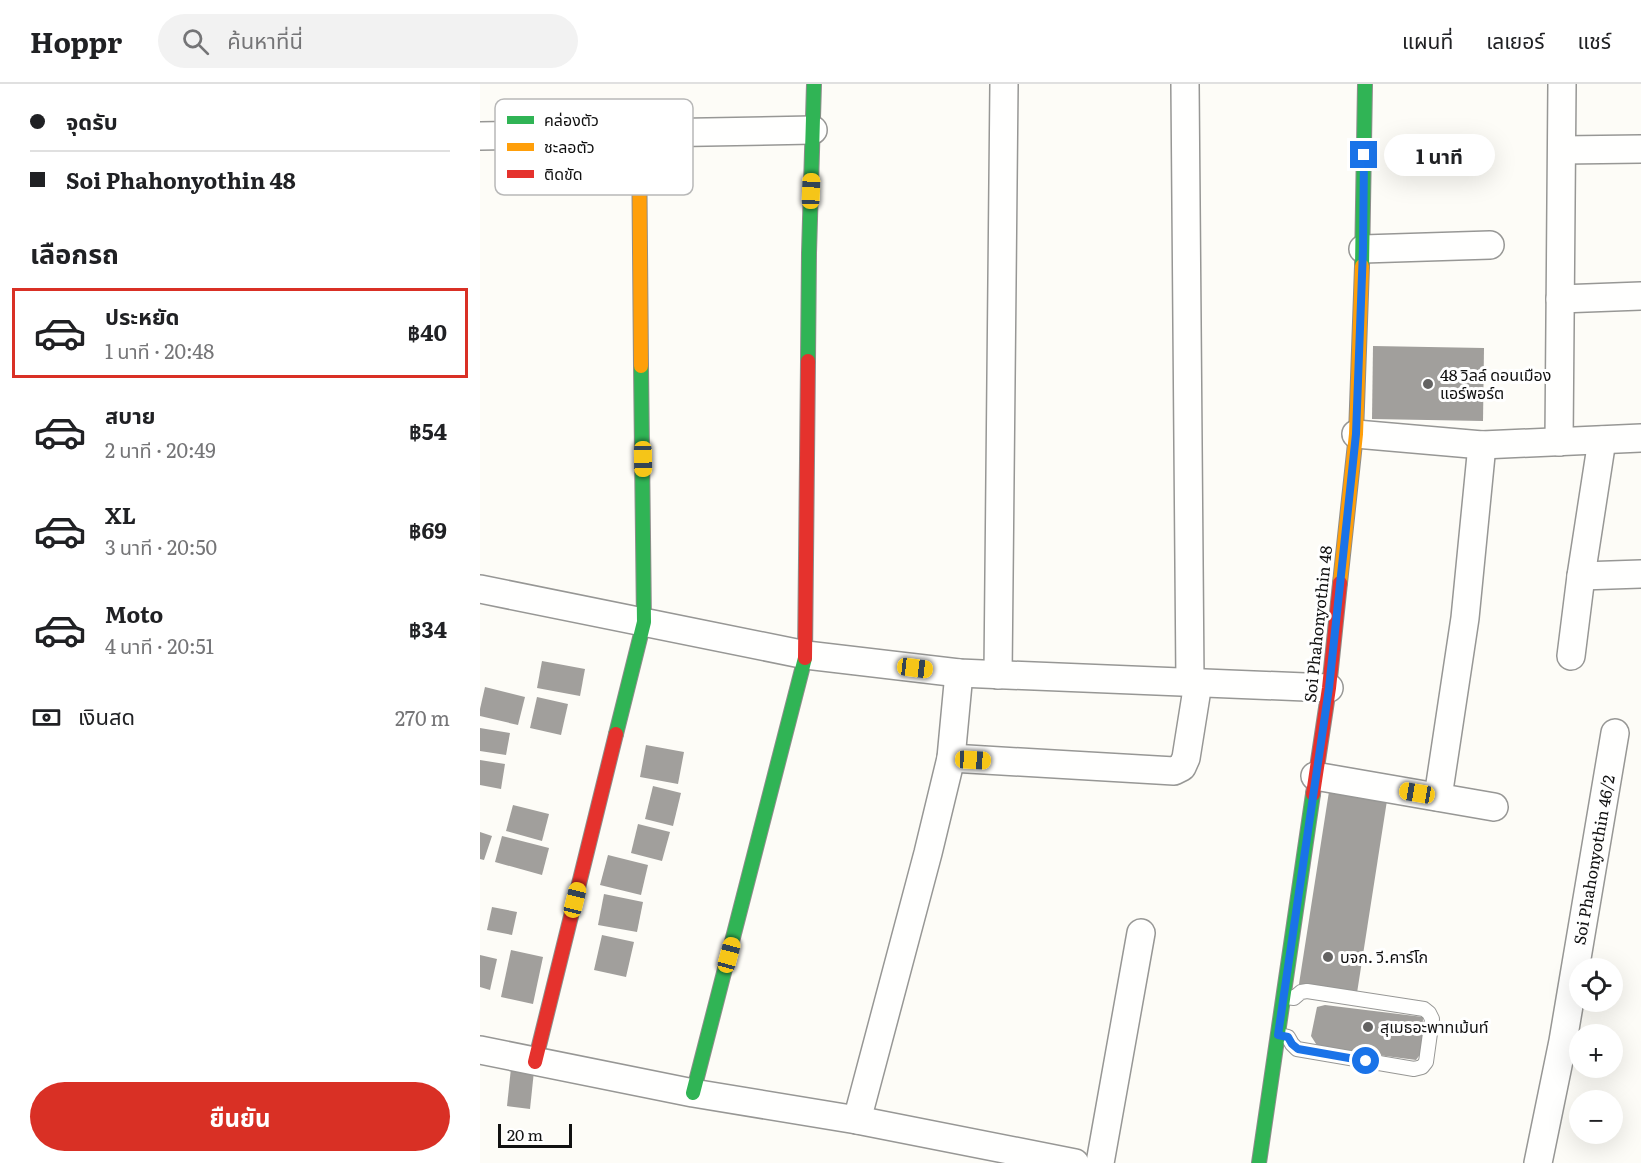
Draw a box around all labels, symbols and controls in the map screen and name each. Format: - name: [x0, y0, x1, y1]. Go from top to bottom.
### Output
- search box: [158, 14, 578, 68]
- text: Hoppr: [30, 20, 122, 62]
- text: ค้นหาที่นี่: [227, 23, 303, 56]
- text: แผนที่: [1402, 24, 1453, 55]
- text: เลเยอร์: [1486, 24, 1545, 55]
- text: แชร์: [1578, 24, 1611, 55]
- icon: search: [179, 25, 212, 58]
- legend: [495, 99, 693, 195]
- text: จุดรับ: [66, 104, 118, 137]
- text: คล่องตัว: [544, 107, 599, 131]
- text: ชะลอตัว: [544, 134, 595, 158]
- callout: 1 นาที: [1385, 134, 1496, 176]
- text: 1 นาที: [1416, 140, 1463, 170]
- route end: [1350, 141, 1377, 168]
- text: ติดขัด: [544, 161, 583, 185]
- text: Soi Phahonyothin 48: [66, 163, 296, 196]
- car: [801, 173, 821, 209]
- text: เลือกรถ: [30, 232, 119, 272]
- text: ประหยัด: [105, 299, 180, 332]
- icon: car: [33, 306, 87, 360]
- text: ฿40: [407, 315, 447, 348]
- text: 1 นาที · 20:48: [105, 335, 214, 365]
- place label: 48 วิลล์ ดอนเมือง แอร์พอร์ต: [1440, 362, 1551, 404]
- marker: 48 วิลล์ ดอนเมือง แอร์พอร์ต: [1421, 377, 1435, 391]
- text: สบาย: [105, 398, 155, 431]
- icon: car: [33, 405, 87, 459]
- text: ฿54: [409, 414, 447, 447]
- text: 2 นาที · 20:49: [105, 434, 216, 464]
- car: [634, 441, 652, 477]
- text: XL: [105, 498, 136, 531]
- icon: car: [33, 504, 87, 558]
- text: ฿69: [409, 513, 447, 546]
- text: 3 นาที · 20:50: [105, 531, 217, 561]
- street label: Soi Phahonyothin 48: [1297, 544, 1337, 703]
- text: Moto: [105, 597, 163, 630]
- icon: car: [33, 603, 87, 657]
- text: ฿34: [409, 612, 447, 645]
- text: 4 นาที · 20:51: [105, 630, 214, 660]
- car: [896, 657, 934, 679]
- text: เงินสด: [78, 699, 135, 732]
- icon: cash: [30, 701, 63, 734]
- text: 270 m: [395, 702, 450, 732]
- car: [955, 750, 991, 770]
- street label: Soi Phahonyothin 46/2: [1566, 773, 1620, 947]
- car: [1398, 781, 1436, 805]
- car: [562, 880, 588, 920]
- car: [716, 935, 742, 975]
- place label: บจก. วี.คาร์โก: [1340, 944, 1428, 968]
- marker: บจก. วี.คาร์โก: [1321, 950, 1335, 964]
- map controls: [1569, 958, 1623, 1144]
- button: locate: [1569, 958, 1623, 1012]
- place label: สุเมธอะพาทเม้นท์: [1380, 1014, 1488, 1038]
- marker: สุเมธอะพาทเม้นท์: [1361, 1020, 1375, 1034]
- button: +: [1569, 1024, 1623, 1078]
- route start: [1352, 1047, 1379, 1074]
- button: ยืนยัน: [30, 1082, 450, 1151]
- button: −: [1569, 1090, 1623, 1144]
- scale bar: [498, 1121, 572, 1148]
- text: 20 m: [507, 1122, 543, 1146]

